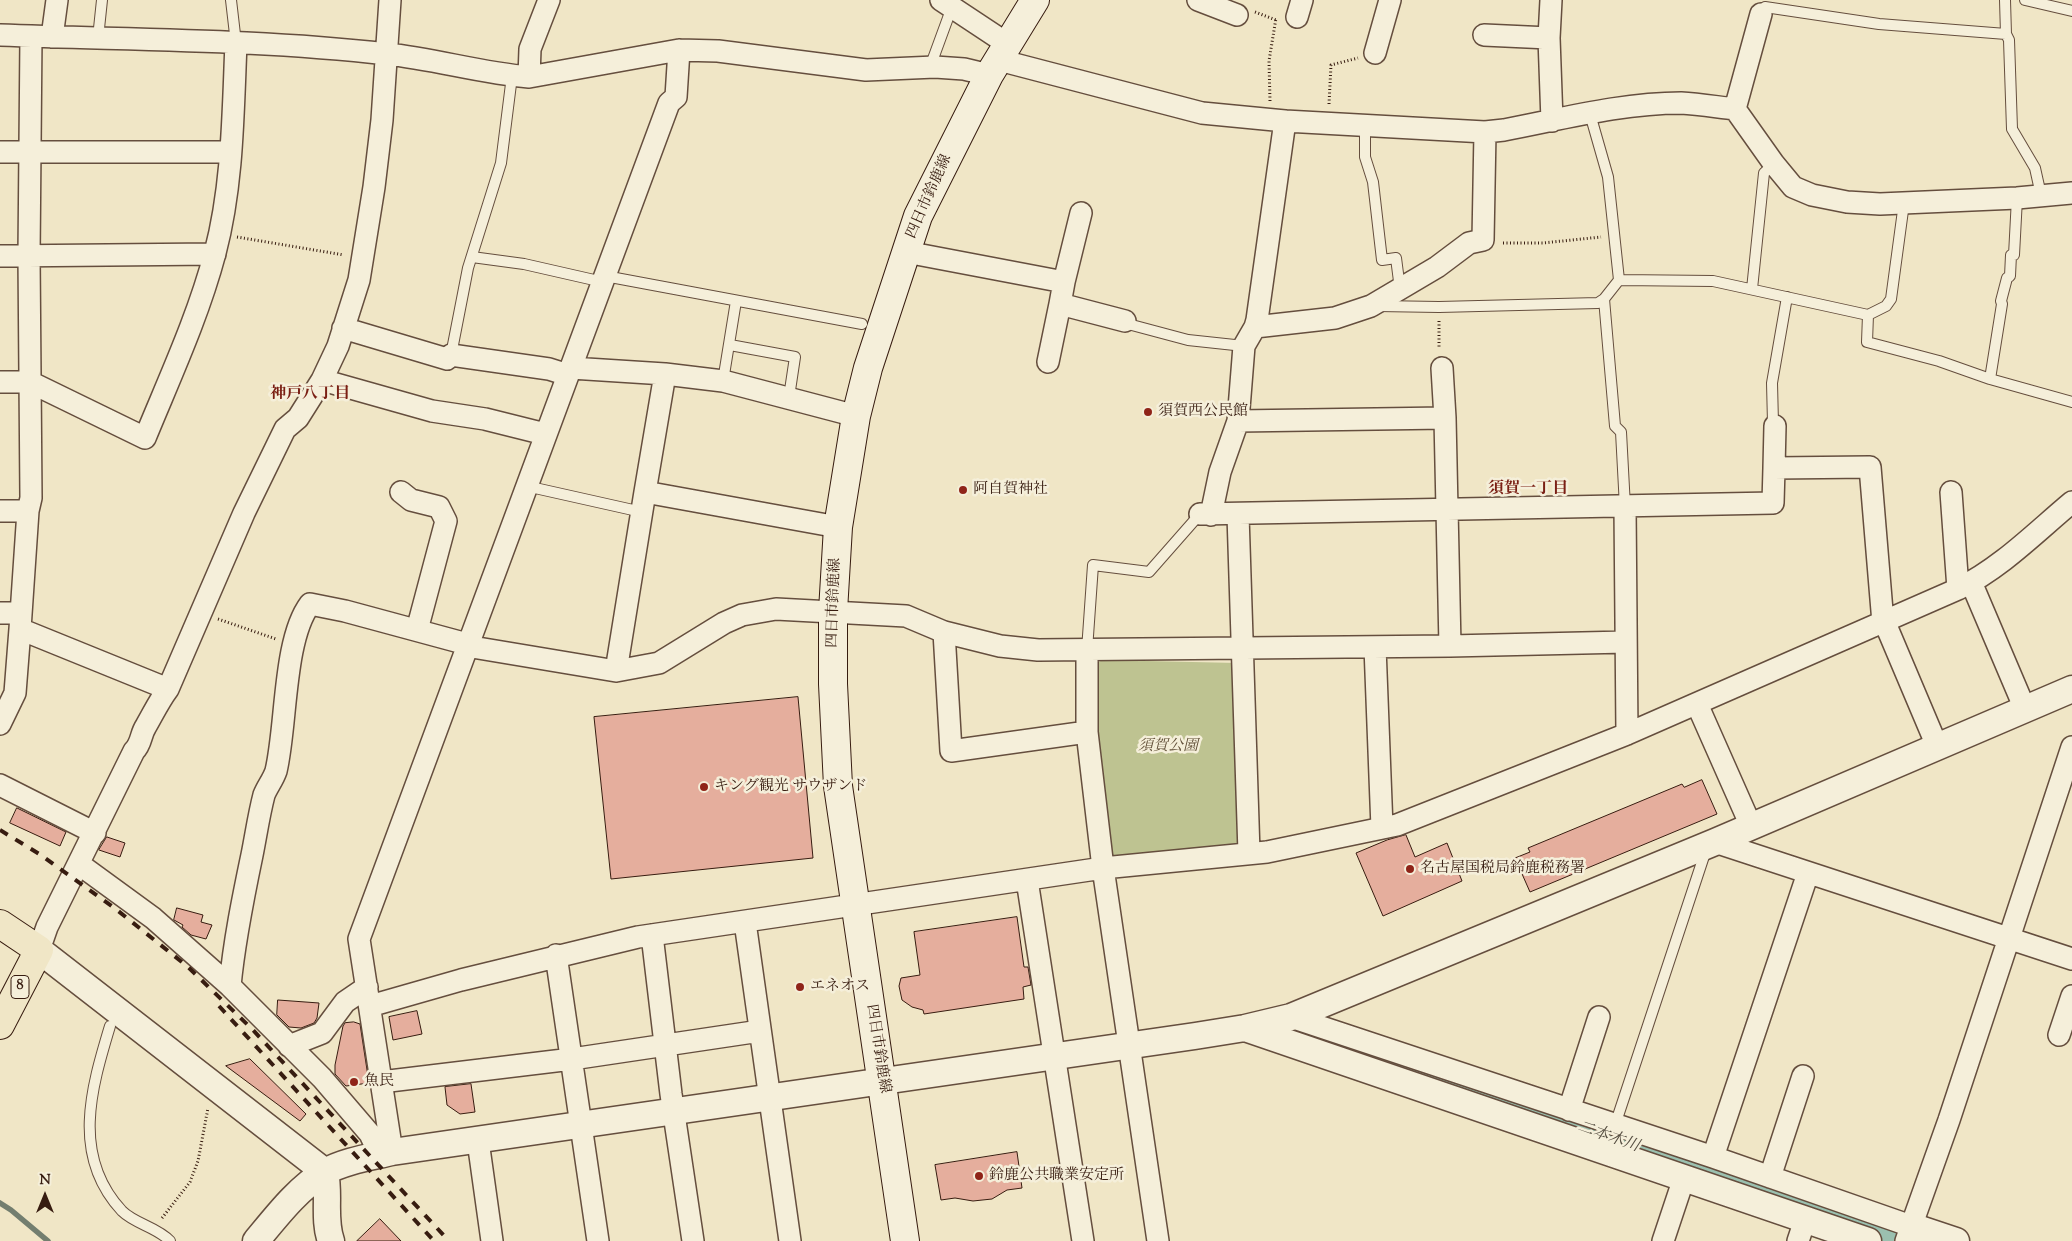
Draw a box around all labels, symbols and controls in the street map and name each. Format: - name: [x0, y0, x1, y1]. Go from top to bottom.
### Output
- street label: 四日市鈴鹿線: [903, 152, 957, 242]
- district label: 神戸八丁目: [270, 385, 350, 405]
- place label: 須賀西公民館: [1158, 403, 1248, 421]
- marker: 須賀西公民館: [1142, 406, 1154, 418]
- district label: 須賀一丁目: [1488, 480, 1568, 500]
- place label: 阿自賀神社: [973, 481, 1048, 499]
- marker: 阿自賀神社: [957, 484, 969, 496]
- street label: 四日市鈴鹿線: [824, 558, 846, 648]
- park label: 須賀公園: [1138, 738, 1198, 756]
- place label: キング観光 サウザンド: [714, 778, 867, 796]
- marker: キング観光 サウザンド: [698, 781, 710, 793]
- place label: 名古屋国税局鈴鹿税務署: [1420, 860, 1585, 878]
- marker: 名古屋国税局鈴鹿税務署: [1404, 863, 1416, 875]
- road number: 8: [11, 976, 29, 999]
- place label: エネオス: [810, 978, 870, 996]
- marker: エネオス: [794, 981, 806, 993]
- street label: 四日市鈴鹿線: [861, 1003, 893, 1095]
- place label: 魚民: [364, 1073, 394, 1091]
- marker: 魚民: [348, 1076, 360, 1088]
- water label: 二本木川: [1575, 1119, 1641, 1157]
- place label: 鈴鹿公共職業安定所: [989, 1167, 1124, 1185]
- marker: 鈴鹿公共職業安定所: [973, 1170, 985, 1182]
- north arrow: [20, 1171, 70, 1221]
- text: N: [39, 1171, 51, 1191]

